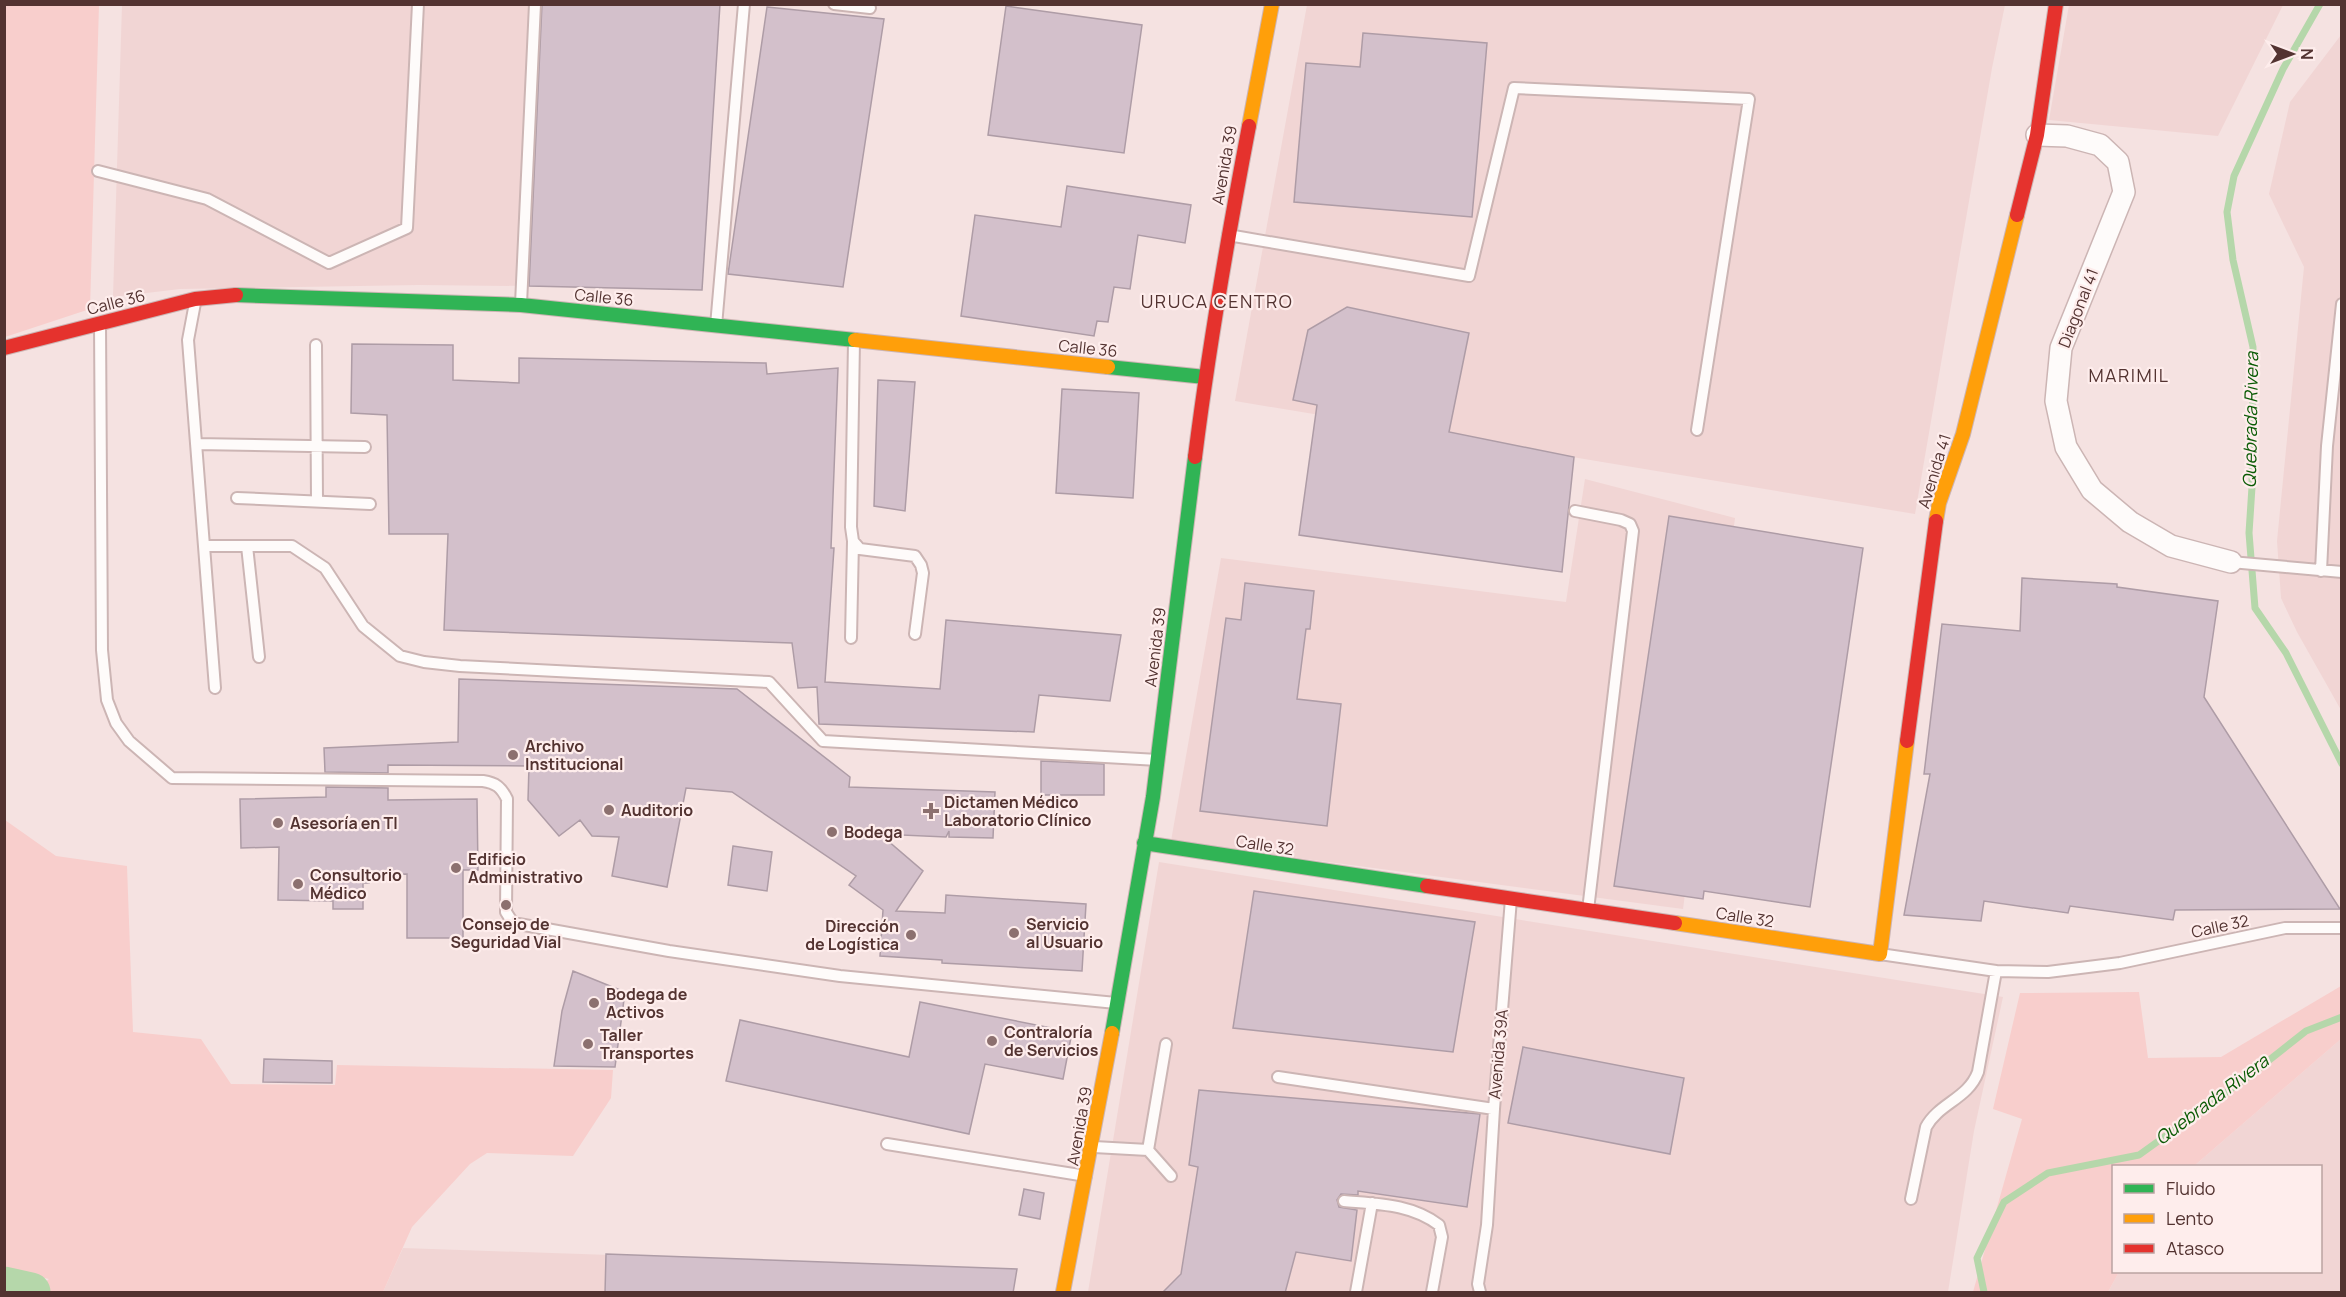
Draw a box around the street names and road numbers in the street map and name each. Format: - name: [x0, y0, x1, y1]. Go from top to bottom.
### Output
- street label: Avenida 39: [1206, 124, 1242, 206]
- street label: Diagonal 41: [2053, 265, 2103, 351]
- street label: Calle 36: [573, 283, 635, 311]
- street label: Calle 36: [85, 284, 147, 320]
- street label: Calle 36: [1057, 334, 1119, 362]
- street label: Avenida 41: [1912, 431, 1956, 511]
- street label: Avenida 39: [1139, 606, 1171, 688]
- street label: Calle 32: [1234, 830, 1296, 860]
- street label: Calle 32: [1714, 902, 1776, 932]
- street label: Calle 32: [2189, 909, 2251, 943]
- street label: Avenida 39A: [1483, 1008, 1513, 1100]
- street label: Avenida 39: [1061, 1085, 1097, 1167]

